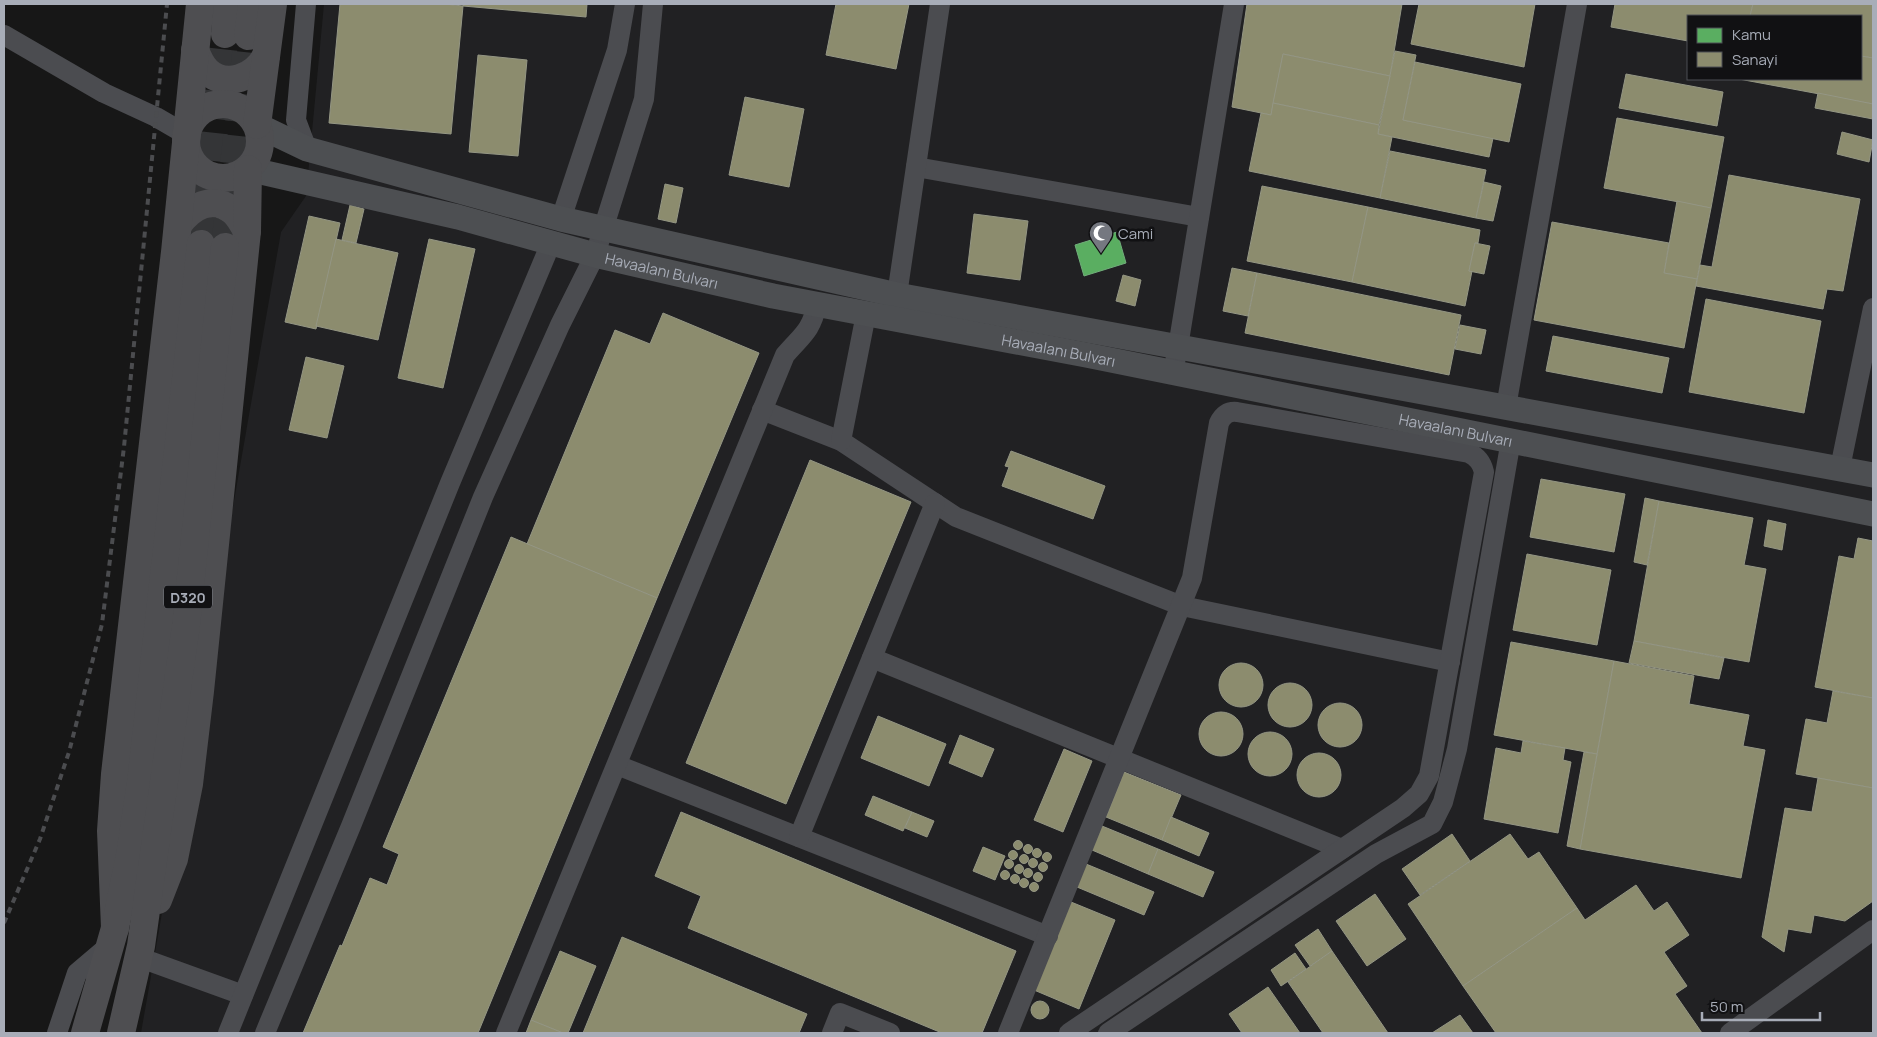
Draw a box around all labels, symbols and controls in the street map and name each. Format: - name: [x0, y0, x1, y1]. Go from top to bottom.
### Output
- legend: [1687, 15, 1862, 80]
- text: Kamu: [1732, 24, 1771, 45]
- text: Sanayi: [1732, 49, 1778, 70]
- mosque icon: Cami: [1088, 220, 1114, 254]
- place label: Cami: [1118, 223, 1153, 244]
- street label: Havaalanı Bulvarı: [603, 247, 720, 294]
- street label: Havaalanı Bulvarı: [1000, 329, 1118, 371]
- street label: Havaalanı Bulvarı: [1397, 408, 1514, 451]
- road number: D320: [164, 586, 212, 608]
- scale bar: [1702, 990, 1820, 1022]
- text: 50 m: [1710, 996, 1744, 1017]

